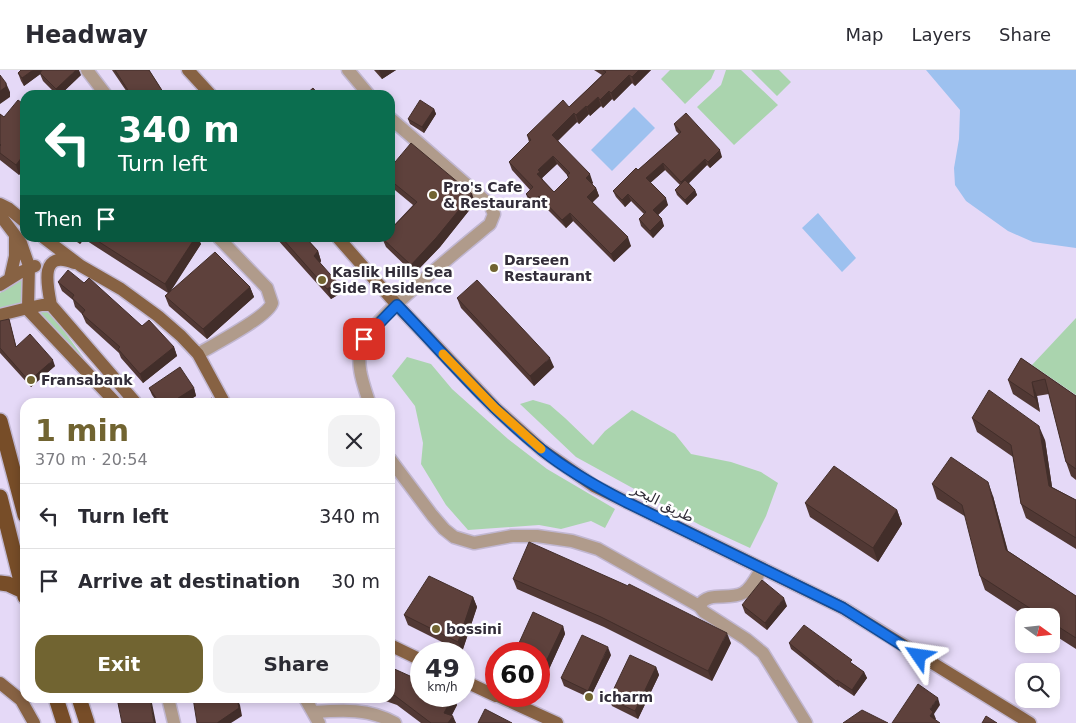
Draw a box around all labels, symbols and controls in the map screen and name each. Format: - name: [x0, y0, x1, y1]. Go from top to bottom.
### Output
- text: Headway: [25, 21, 148, 49]
- text: Map: [845, 24, 883, 45]
- text: Layers: [911, 24, 971, 45]
- text: Share: [999, 24, 1051, 45]
- icon: left: [35, 110, 100, 175]
- text: 340 m: [118, 110, 240, 150]
- text: Turn left: [118, 151, 207, 176]
- place label: Pro's Cafe & Restaurant: [443, 179, 548, 211]
- marker: Pro's Cafe & Restaurant: [427, 189, 439, 201]
- icon: arrive: [92, 205, 120, 233]
- text: Then: [35, 208, 82, 230]
- place label: Darseen Restaurant: [504, 252, 592, 284]
- marker: Darseen Restaurant: [488, 262, 500, 274]
- place label: Kaslik Hills Sea Side Residence: [332, 264, 453, 296]
- marker: Kaslik Hills Sea Side Residence: [316, 274, 328, 286]
- pin: [343, 318, 385, 360]
- icon: arrive: [350, 325, 378, 353]
- place label: Fransabank: [41, 372, 133, 388]
- marker: Fransabank: [25, 374, 37, 386]
- text: 1 min: [35, 413, 129, 448]
- button: close: [328, 415, 380, 467]
- text: 370 m · 20:54: [35, 450, 148, 469]
- street label: طريق البحر: [628, 480, 697, 526]
- icon: left: [35, 502, 63, 530]
- text: Turn left: [78, 505, 169, 527]
- text: 340 m: [319, 505, 380, 527]
- icon: arrive: [35, 567, 63, 595]
- text: Arrive at destination: [78, 570, 300, 592]
- text: 30 m: [331, 570, 380, 592]
- north arrow: [1015, 608, 1060, 652]
- map controls: [1015, 608, 1060, 708]
- place label: bossini: [446, 621, 502, 637]
- marker: bossini: [430, 623, 442, 635]
- position arrow: [892, 629, 944, 681]
- button: Exit: [35, 635, 203, 693]
- button: Share: [213, 635, 380, 693]
- speed limit sign: 60: [485, 642, 550, 707]
- text: 49: [425, 654, 460, 683]
- button: search: [1015, 663, 1060, 708]
- text: km/h: [427, 680, 458, 694]
- place label: icharm: [599, 689, 653, 705]
- marker: icharm: [583, 691, 595, 703]

